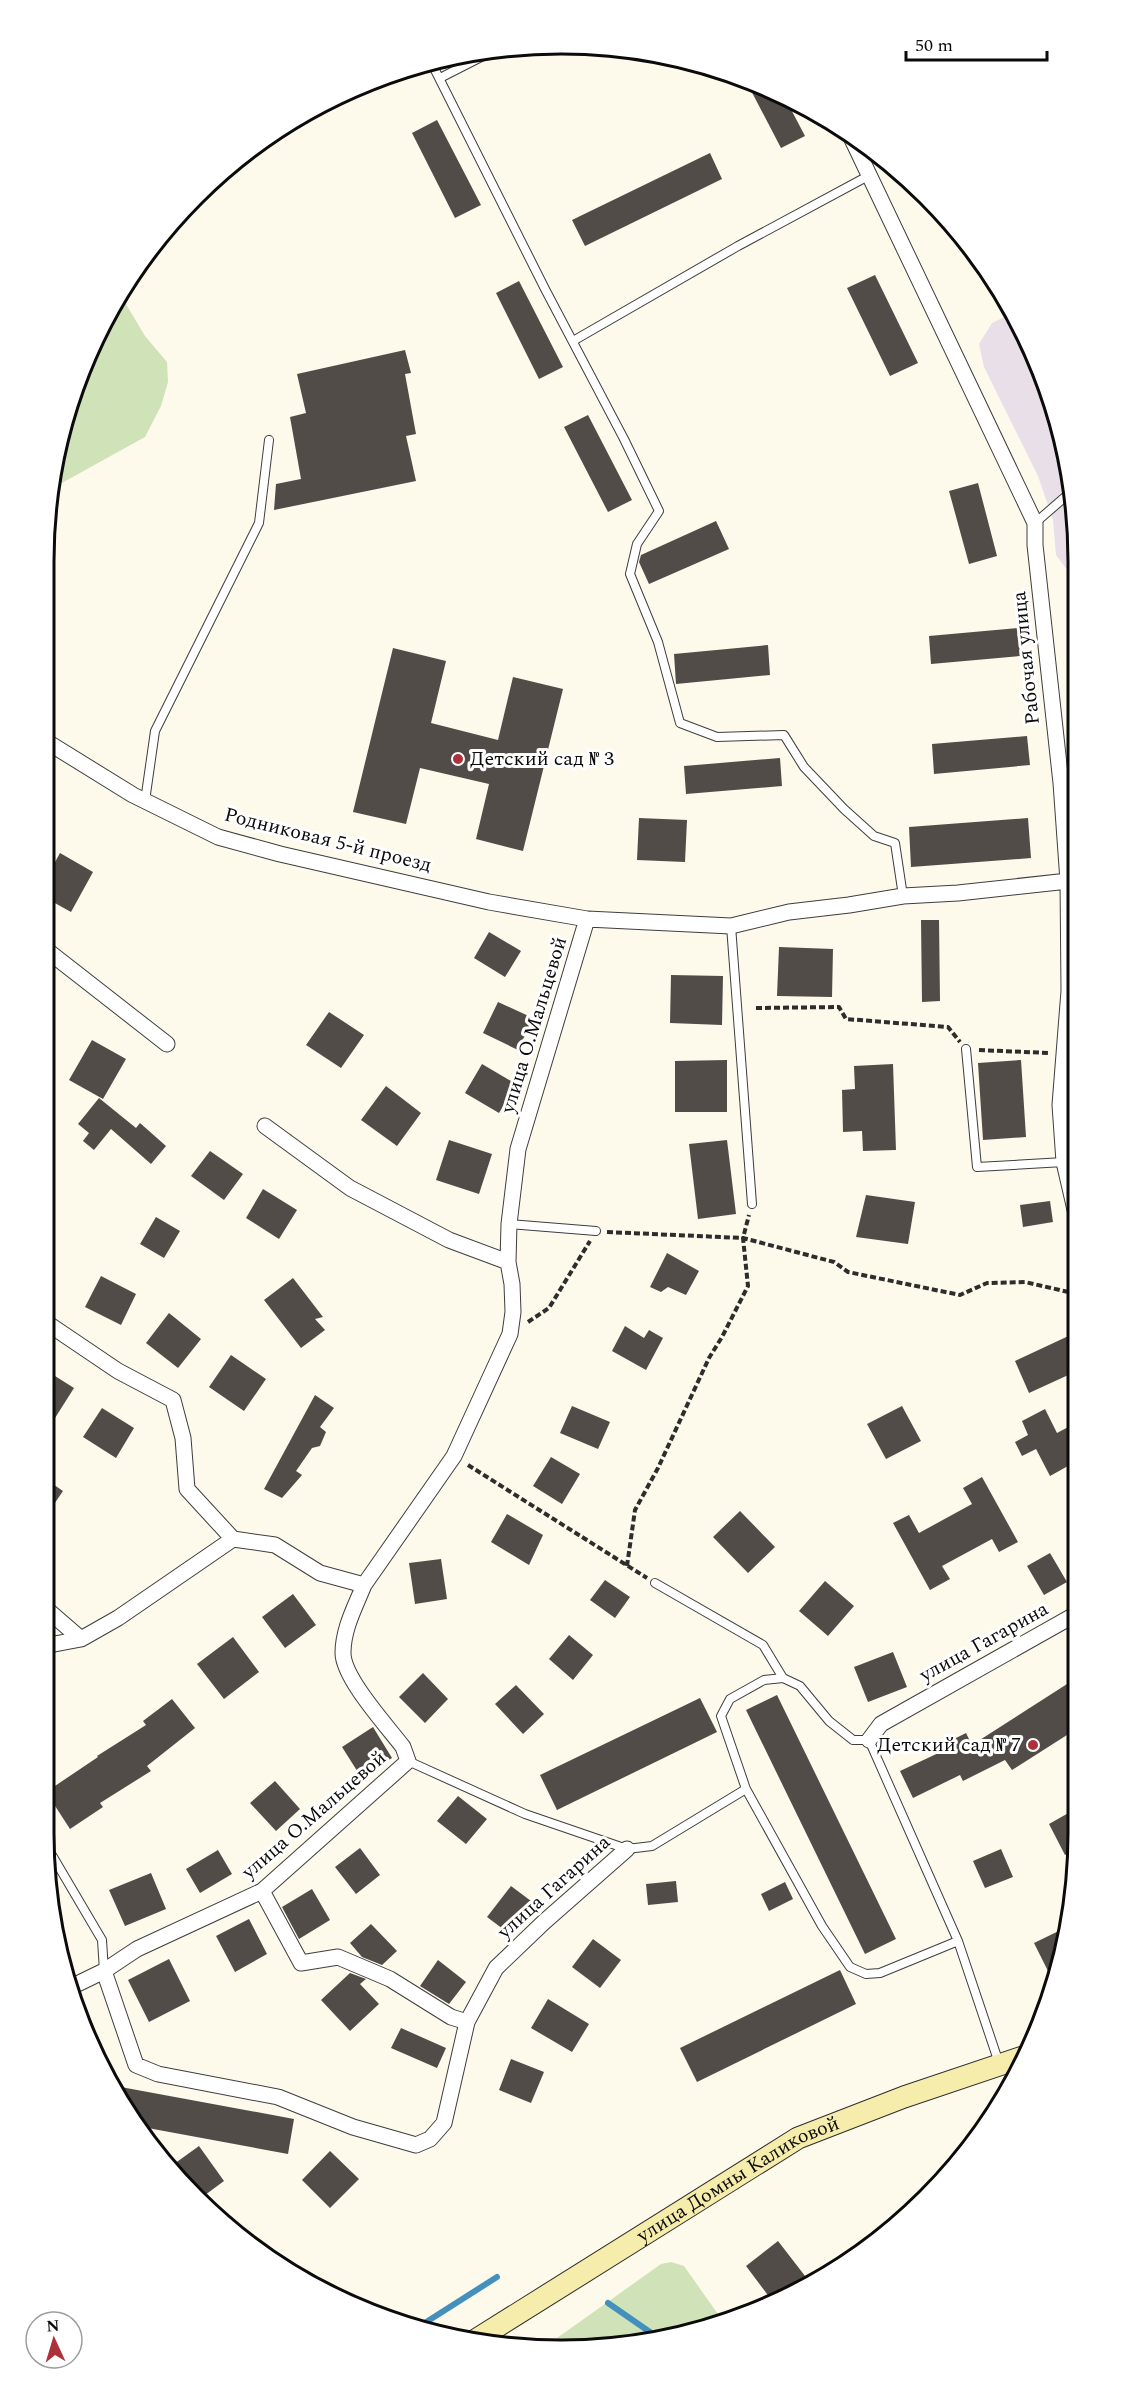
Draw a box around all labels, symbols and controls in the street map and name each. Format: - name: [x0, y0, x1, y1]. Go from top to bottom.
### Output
- scale bar: [906, 24, 1047, 62]
- text: 50 m: [915, 32, 953, 59]
- street label: Рабочая улица: [1004, 590, 1048, 726]
- place label: Детский сад № 3: [470, 744, 614, 774]
- marker: Детский сад № 3: [451, 752, 465, 766]
- street label: Родниковая 5-й проезд: [221, 800, 435, 880]
- street label: улица О.Мальцевой: [493, 933, 575, 1118]
- street label: улица Гагарина: [913, 1594, 1054, 1690]
- place label: Детский сад № 7: [877, 1730, 1021, 1760]
- marker: Детский сад № 7: [1026, 1738, 1040, 1752]
- street label: улица О.Мальцевой: [234, 1744, 393, 1887]
- street label: улица Гагарина: [490, 1828, 617, 1947]
- street label: улица Домны Каликовой: [630, 2108, 844, 2251]
- north arrow: [24, 2310, 84, 2370]
- text: N: [46, 2314, 60, 2338]

